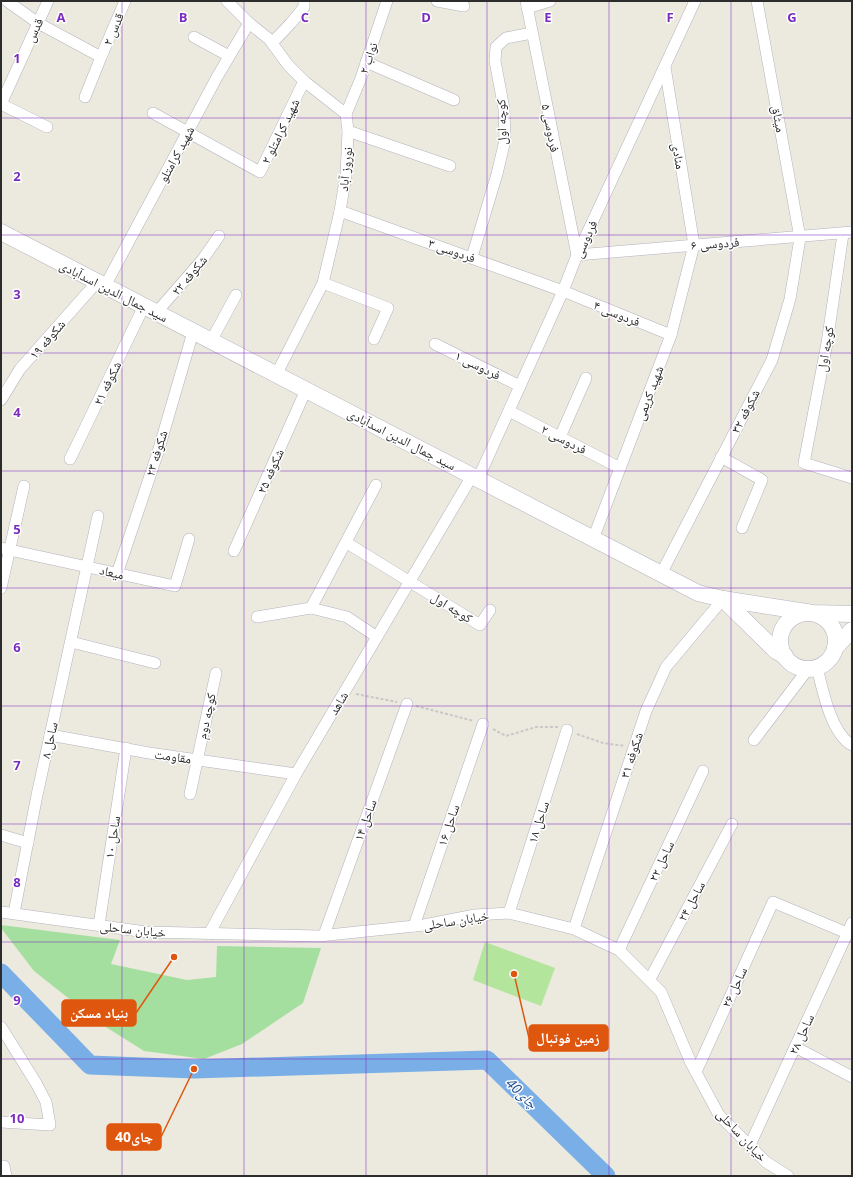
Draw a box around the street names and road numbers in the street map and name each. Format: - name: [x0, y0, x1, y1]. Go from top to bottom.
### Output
- street label: قدس ۲: [98, 10, 128, 48]
- street label: قدس: [21, 15, 47, 45]
- street label: نواب ۲: [354, 40, 382, 76]
- street label: شهید کرامتلو ۲: [256, 95, 304, 167]
- street label: کوچه اول: [491, 98, 511, 145]
- street label: فردوسی ۵: [538, 102, 564, 154]
- street label: میثاق: [768, 104, 790, 134]
- street label: شهید کرامتلو: [154, 123, 198, 185]
- street label: منادی: [668, 141, 690, 171]
- street label: نوروز آباد: [334, 146, 356, 192]
- street label: فردوسی: [568, 217, 602, 261]
- street label: فردوسی ۶: [690, 232, 740, 254]
- street label: فردوسی ۳: [426, 234, 478, 266]
- street label: شکوفه ۲۲: [167, 251, 211, 299]
- street label: سید جمال الدین اسدآبادی: [57, 256, 171, 326]
- street label: فردوسی ۴: [591, 295, 643, 331]
- street label: شکوفه ۱۹: [25, 315, 69, 363]
- street label: کوچه اول: [812, 324, 838, 373]
- street label: فردوسی ۱: [452, 346, 504, 384]
- street label: شکوفه ۲۱: [89, 358, 125, 408]
- street label: شهید کریمی: [630, 363, 668, 423]
- street label: شکوفه ۳۲: [726, 386, 764, 436]
- street label: سید جمال الدین اسدآبادی: [345, 404, 459, 474]
- street label: فردوسی ۲: [538, 420, 590, 458]
- street label: شکوفه ۲۳: [141, 428, 171, 478]
- street label: شکوفه ۲۵: [252, 446, 288, 496]
- street label: میعاد: [98, 560, 126, 584]
- street label: کوچه اول: [428, 587, 477, 627]
- street label: شاهد: [324, 688, 352, 718]
- street label: کوچه دوم: [192, 691, 220, 741]
- street label: ساحل ۸: [36, 720, 62, 760]
- street label: شکوفه ۳۱: [615, 730, 647, 780]
- street label: مقاومت: [153, 745, 193, 767]
- street label: ساحل ۱۴: [349, 797, 381, 843]
- street label: ساحل ۱۸: [523, 799, 553, 845]
- street label: ساحل ۱۶: [433, 802, 463, 848]
- street label: ساحل ۱۰: [100, 814, 124, 860]
- street label: ساحل ۲۲: [644, 838, 678, 884]
- street label: ساحل ۲۴: [673, 878, 709, 924]
- street label: خیابان ساحلی: [422, 906, 490, 934]
- street label: خیابان ساحلی: [99, 917, 167, 941]
- street label: ساحل ۲۶: [717, 964, 751, 1010]
- street label: ساحل ۲۸: [784, 1011, 818, 1057]
- street label: خیابان ساحلی: [713, 1105, 771, 1165]

